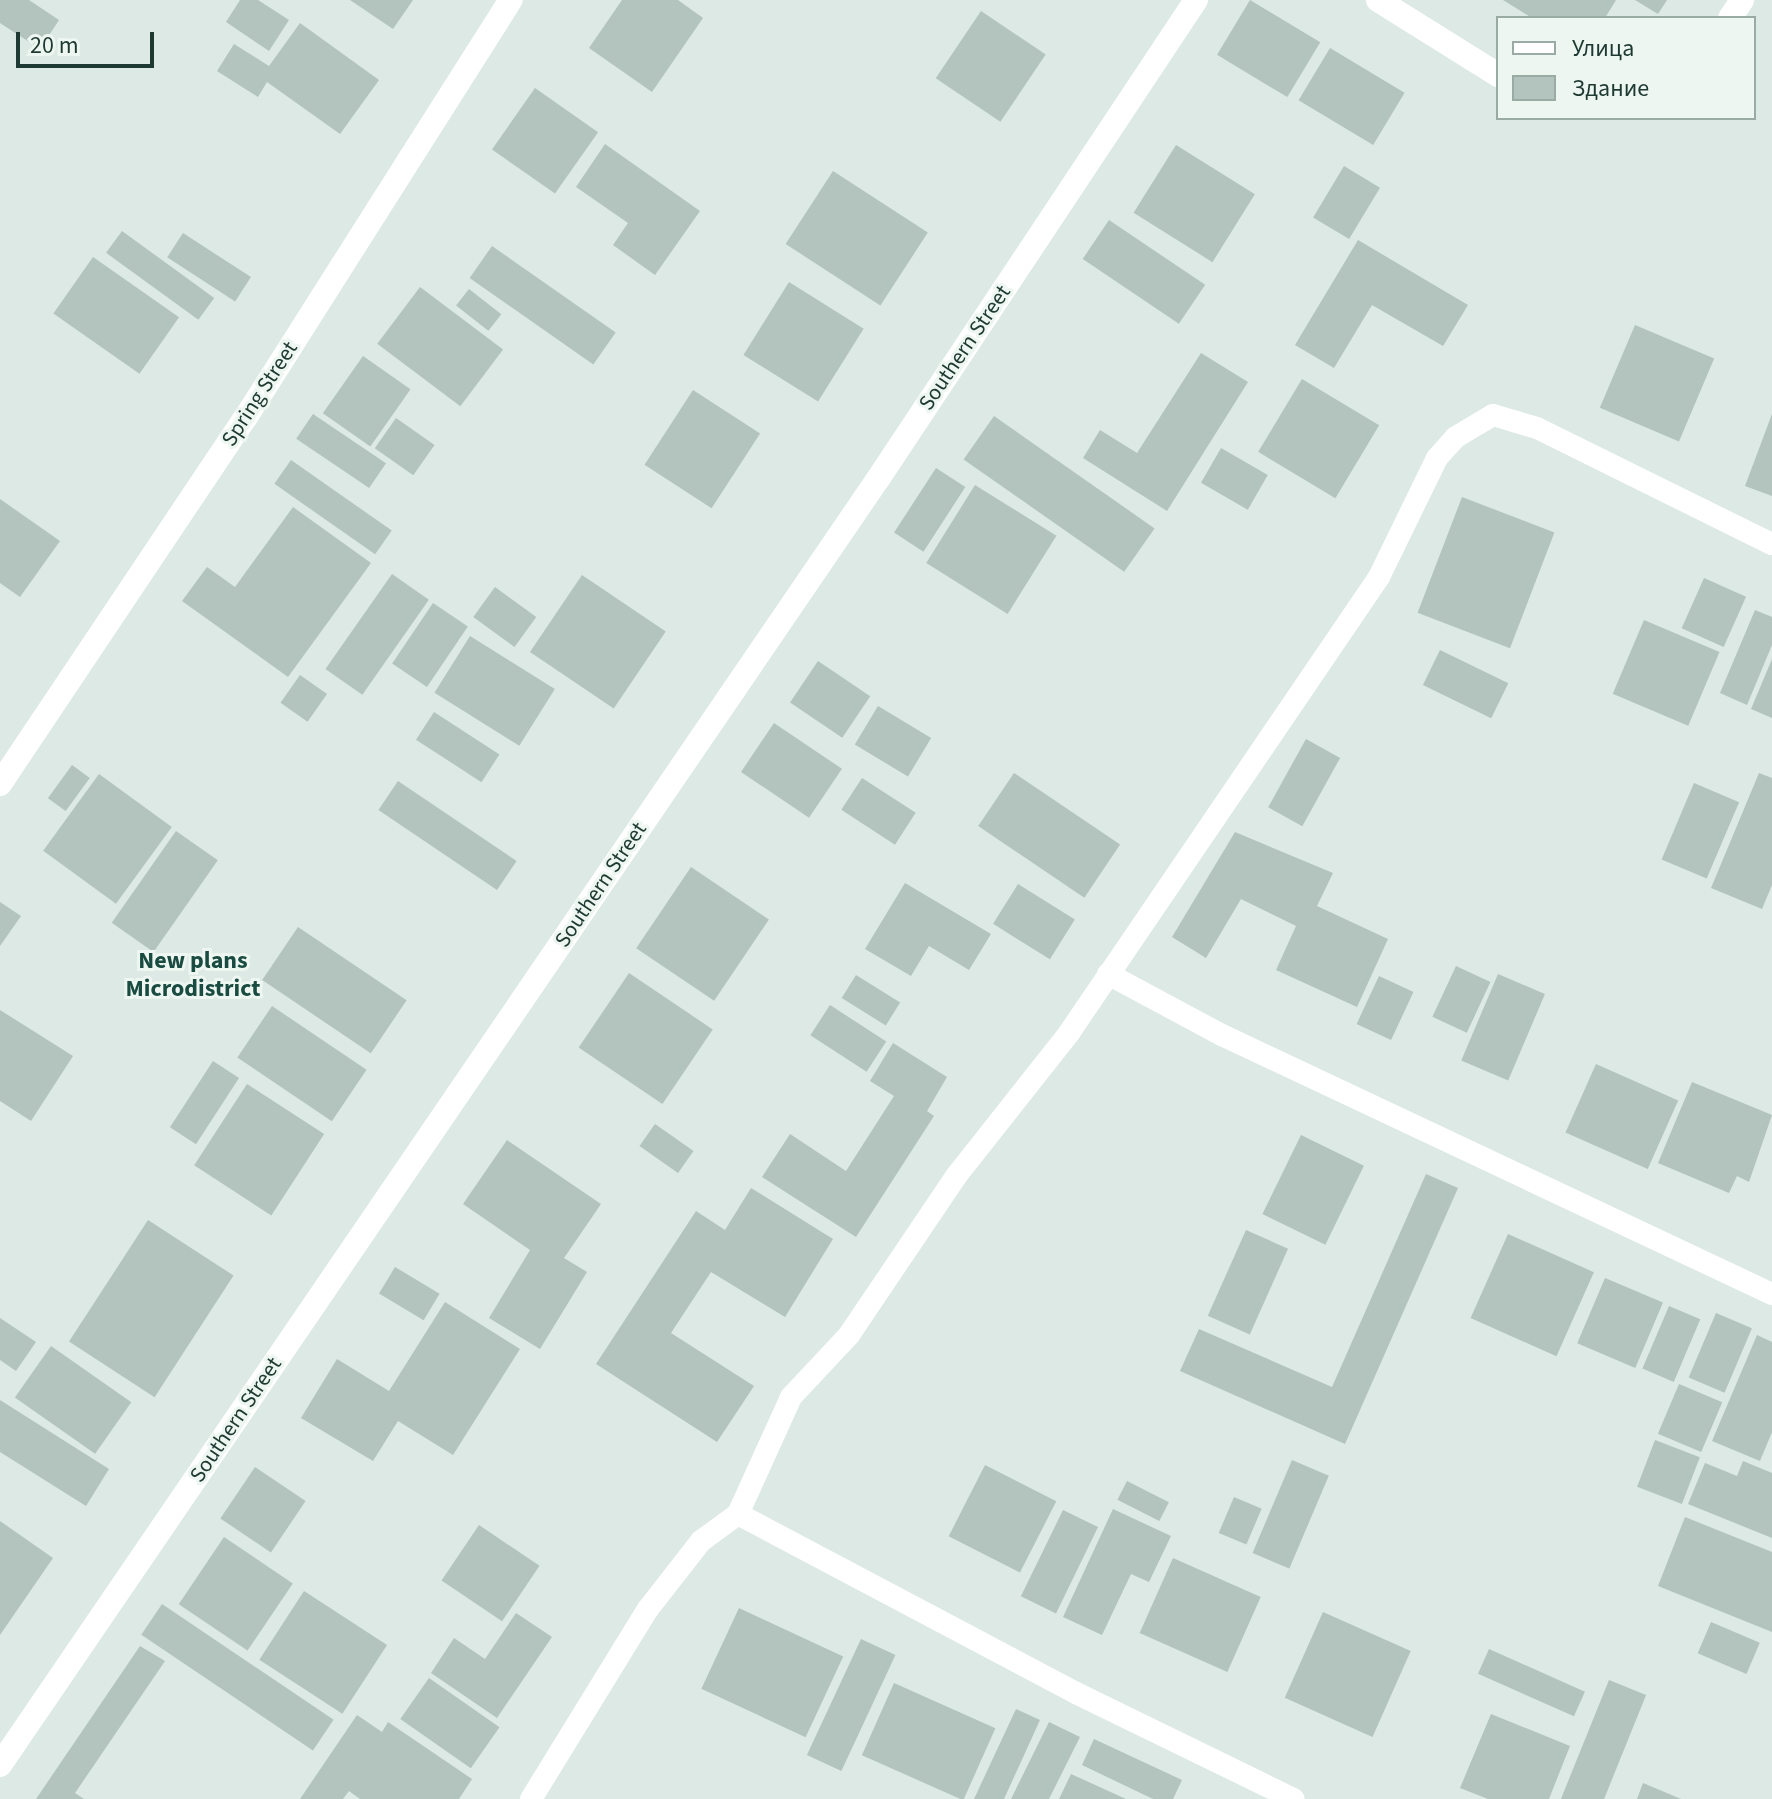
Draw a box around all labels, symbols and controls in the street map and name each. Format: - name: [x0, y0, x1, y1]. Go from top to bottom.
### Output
- scale bar: [20, 16, 158, 66]
- legend: [1496, 16, 1756, 120]
- text: 20 m: [30, 28, 79, 63]
- text: Улица: [1572, 31, 1634, 66]
- text: Здание: [1572, 71, 1649, 106]
- street label: Southern Street: [913, 280, 1017, 416]
- street label: Spring Street: [216, 337, 304, 451]
- street label: Southern Street: [549, 817, 653, 953]
- district label: New plans Microdistrict: [126, 947, 260, 1003]
- street label: Southern Street: [184, 1352, 288, 1488]

